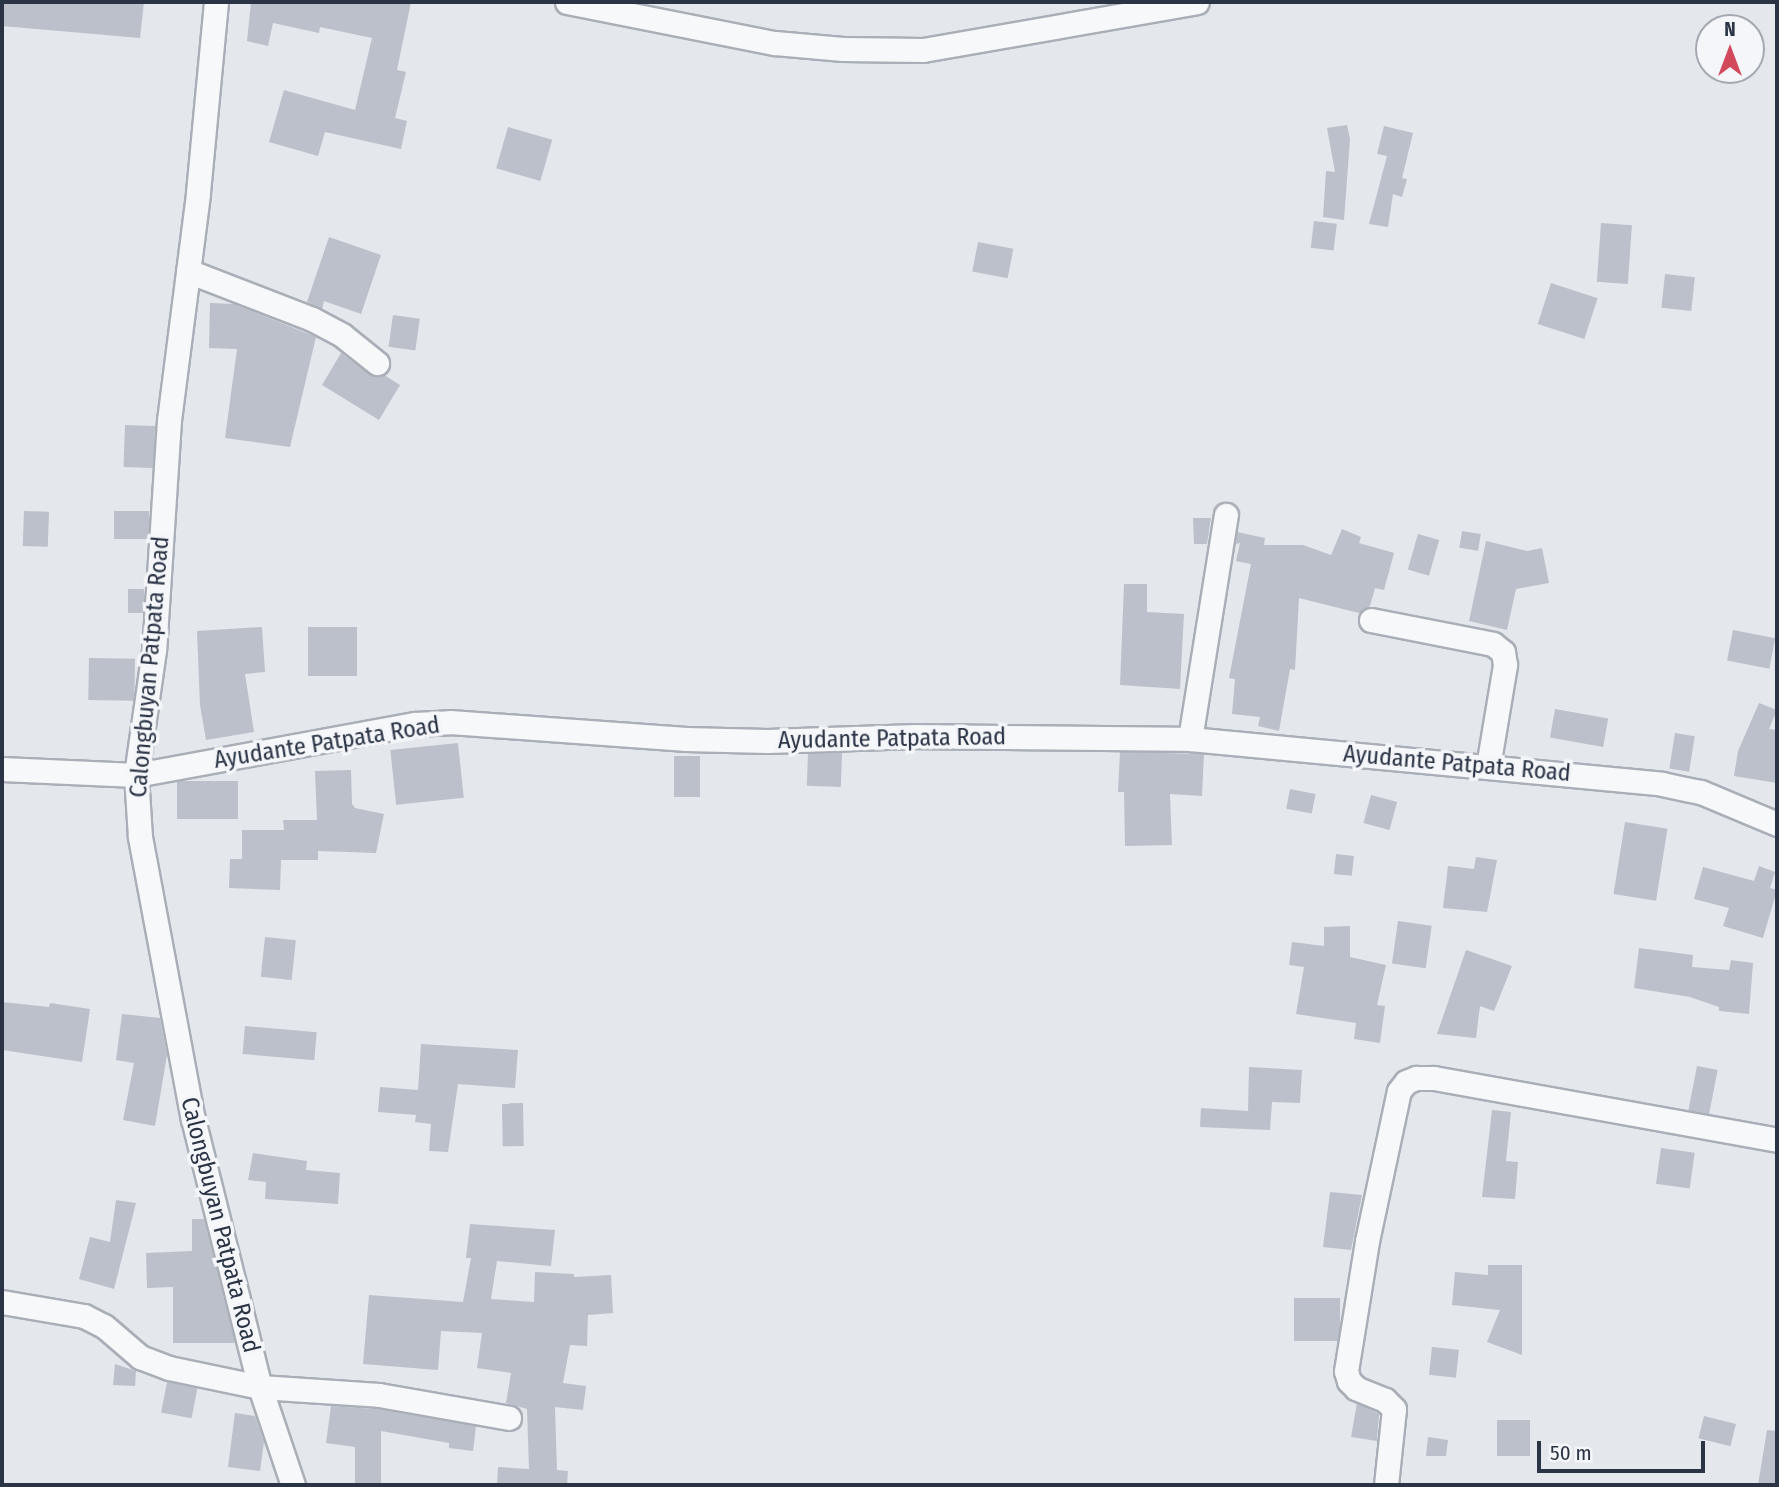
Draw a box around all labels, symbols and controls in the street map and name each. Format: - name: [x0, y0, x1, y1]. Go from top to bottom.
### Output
- north arrow: [1695, 14, 1765, 84]
- text: N: [1724, 18, 1736, 41]
- street label: Calongbuyan Patpata Road: [124, 535, 176, 799]
- street label: Ayudante Patpata Road: [212, 711, 442, 775]
- street label: Ayudante Patpata Road: [778, 723, 1006, 755]
- street label: Ayudante Patpata Road: [1342, 740, 1572, 788]
- street label: Calongbuyan Patpata Road: [174, 1094, 266, 1356]
- scale bar: [1541, 1428, 1709, 1472]
- text: 50 m: [1550, 1440, 1592, 1466]

